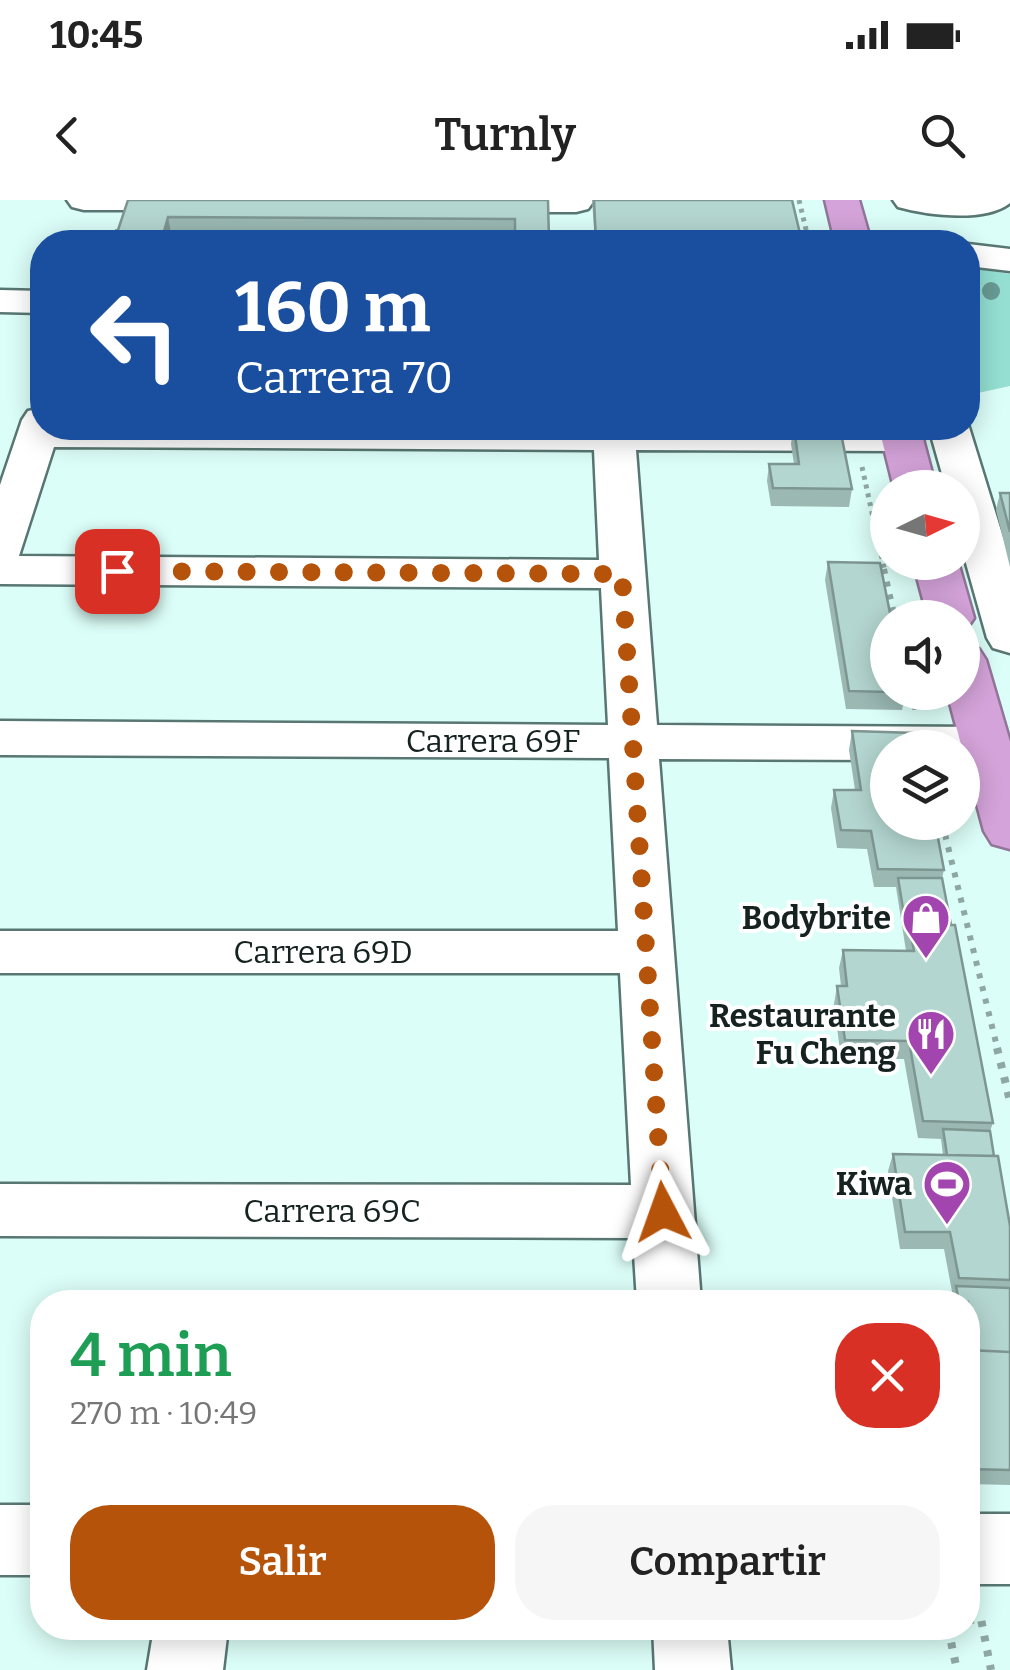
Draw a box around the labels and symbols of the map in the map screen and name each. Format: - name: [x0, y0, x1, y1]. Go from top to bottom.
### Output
- north arrow: [870, 470, 980, 580]
- pin: [75, 529, 160, 614]
- street label: Carrera 69F: [406, 722, 580, 760]
- shop icon: Bodybrite: [900, 892, 952, 960]
- place label: Bodybrite: [742, 899, 891, 937]
- street label: Carrera 69D: [233, 933, 413, 971]
- place label: Restaurante Fu Cheng: [709, 997, 896, 1072]
- restaurant icon: Restaurante Fu Cheng: [905, 1008, 957, 1076]
- sports icon: Kiwa: [921, 1158, 973, 1226]
- position arrow: [611, 1160, 715, 1264]
- place label: Kiwa: [836, 1165, 912, 1203]
- street label: Carrera 69C: [243, 1192, 421, 1230]

